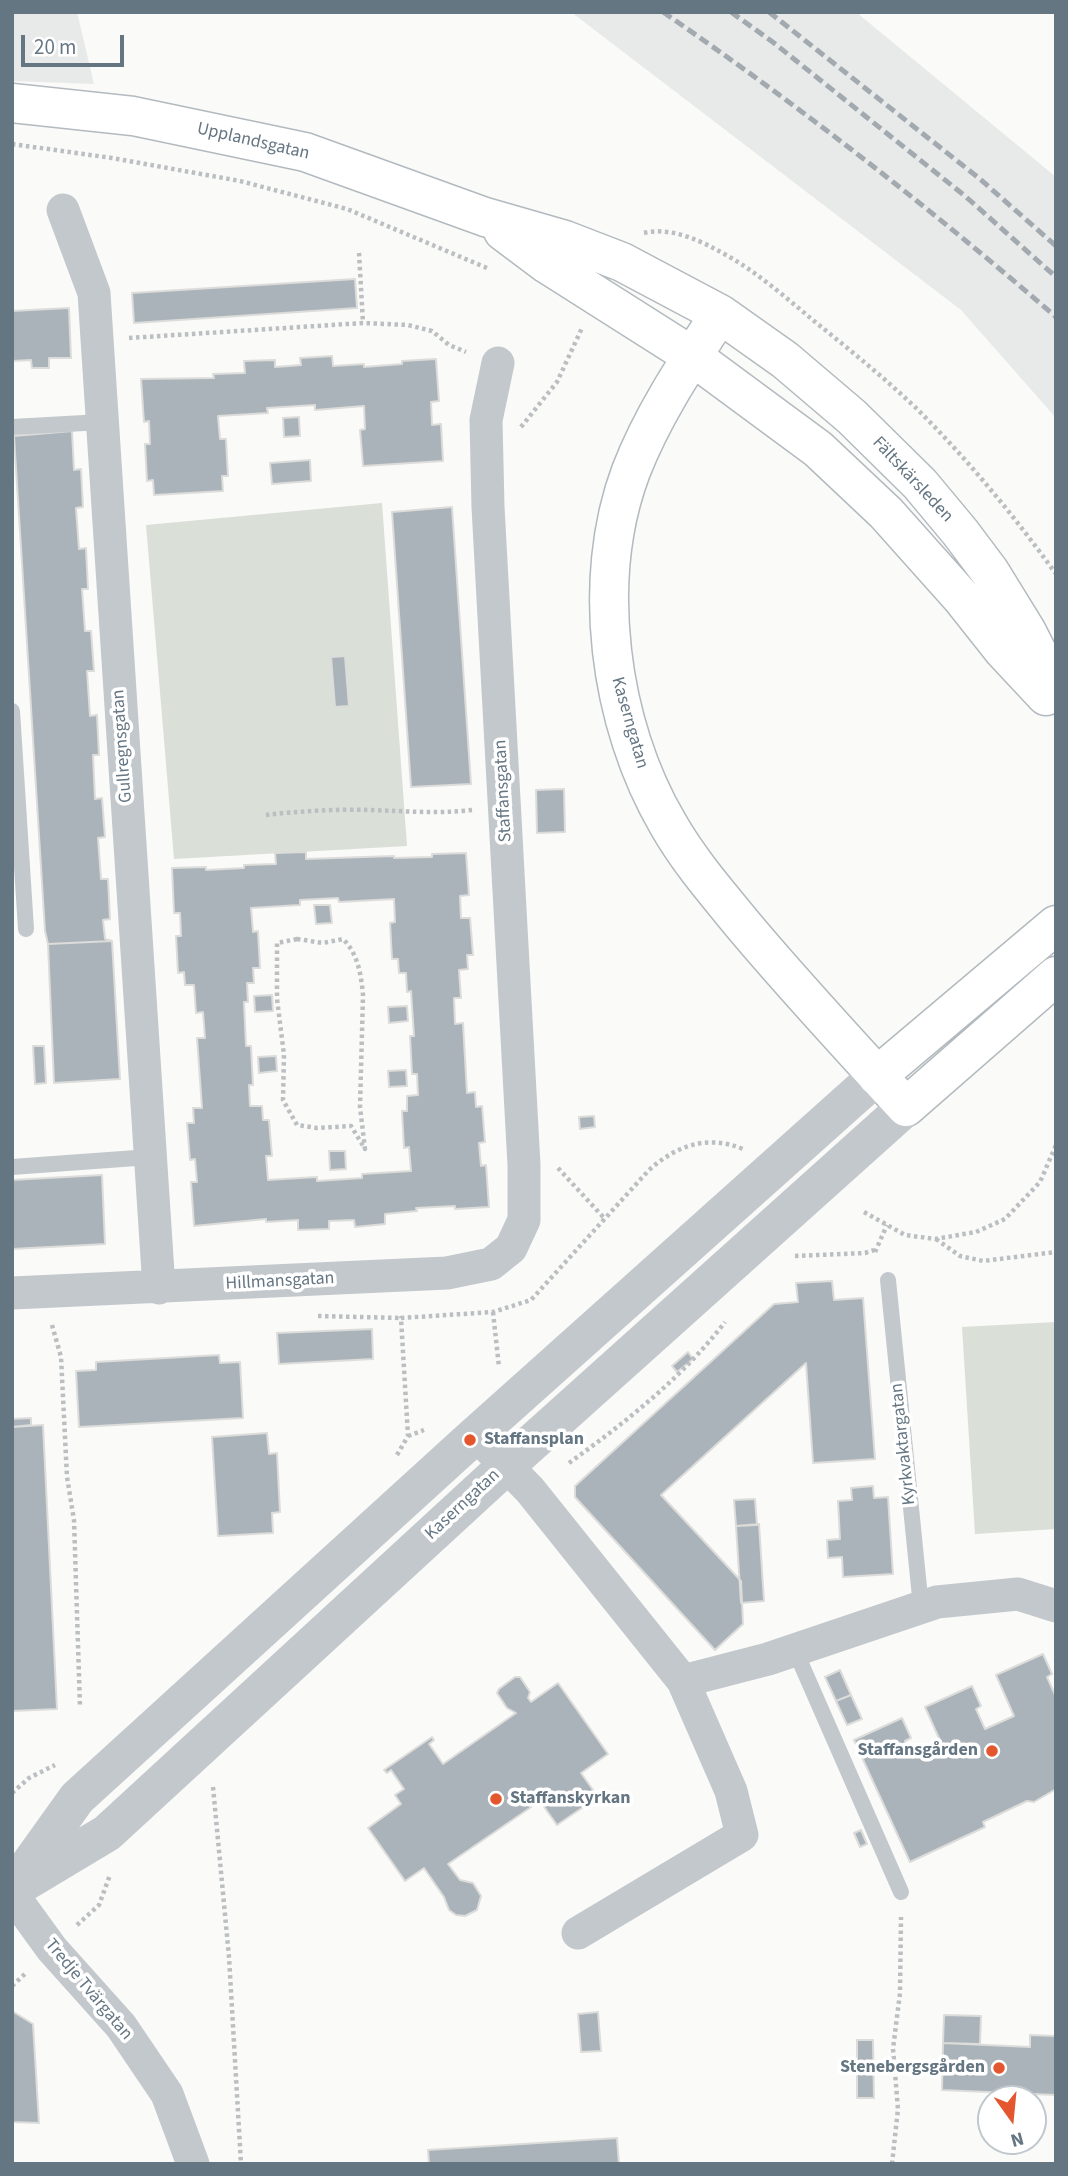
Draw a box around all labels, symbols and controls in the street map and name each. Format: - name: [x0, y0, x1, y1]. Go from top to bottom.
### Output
- scale bar: [24, 21, 128, 65]
- text: 20 m: [34, 32, 76, 62]
- street label: Upplandsgatan: [195, 119, 311, 165]
- street label: Fältskärsleden: [867, 433, 957, 527]
- street label: Kaserngatan: [606, 675, 652, 771]
- street label: Gullregnsgatan: [108, 689, 138, 803]
- street label: Staffansgatan: [491, 739, 517, 843]
- street label: Hillmansgatan: [225, 1268, 335, 1296]
- street label: Kyrkvaktargatan: [887, 1382, 921, 1506]
- place label: Staffansplan: [484, 1429, 584, 1451]
- marker: Staffansplan: [462, 1432, 478, 1448]
- street label: Kaserngatan: [421, 1465, 505, 1545]
- place label: Staffansgården: [858, 1740, 978, 1762]
- marker: Staffansgården: [984, 1743, 1000, 1759]
- place label: Staffanskyrkan: [510, 1788, 631, 1810]
- marker: Staffanskyrkan: [488, 1791, 504, 1807]
- street label: Tredje Tvärgatan: [39, 1935, 137, 2045]
- place label: Stenebergsgården: [840, 2057, 985, 2079]
- marker: Stenebergsgården: [991, 2060, 1007, 2076]
- north arrow: [977, 2085, 1047, 2155]
- text: N: [1007, 2124, 1027, 2154]

